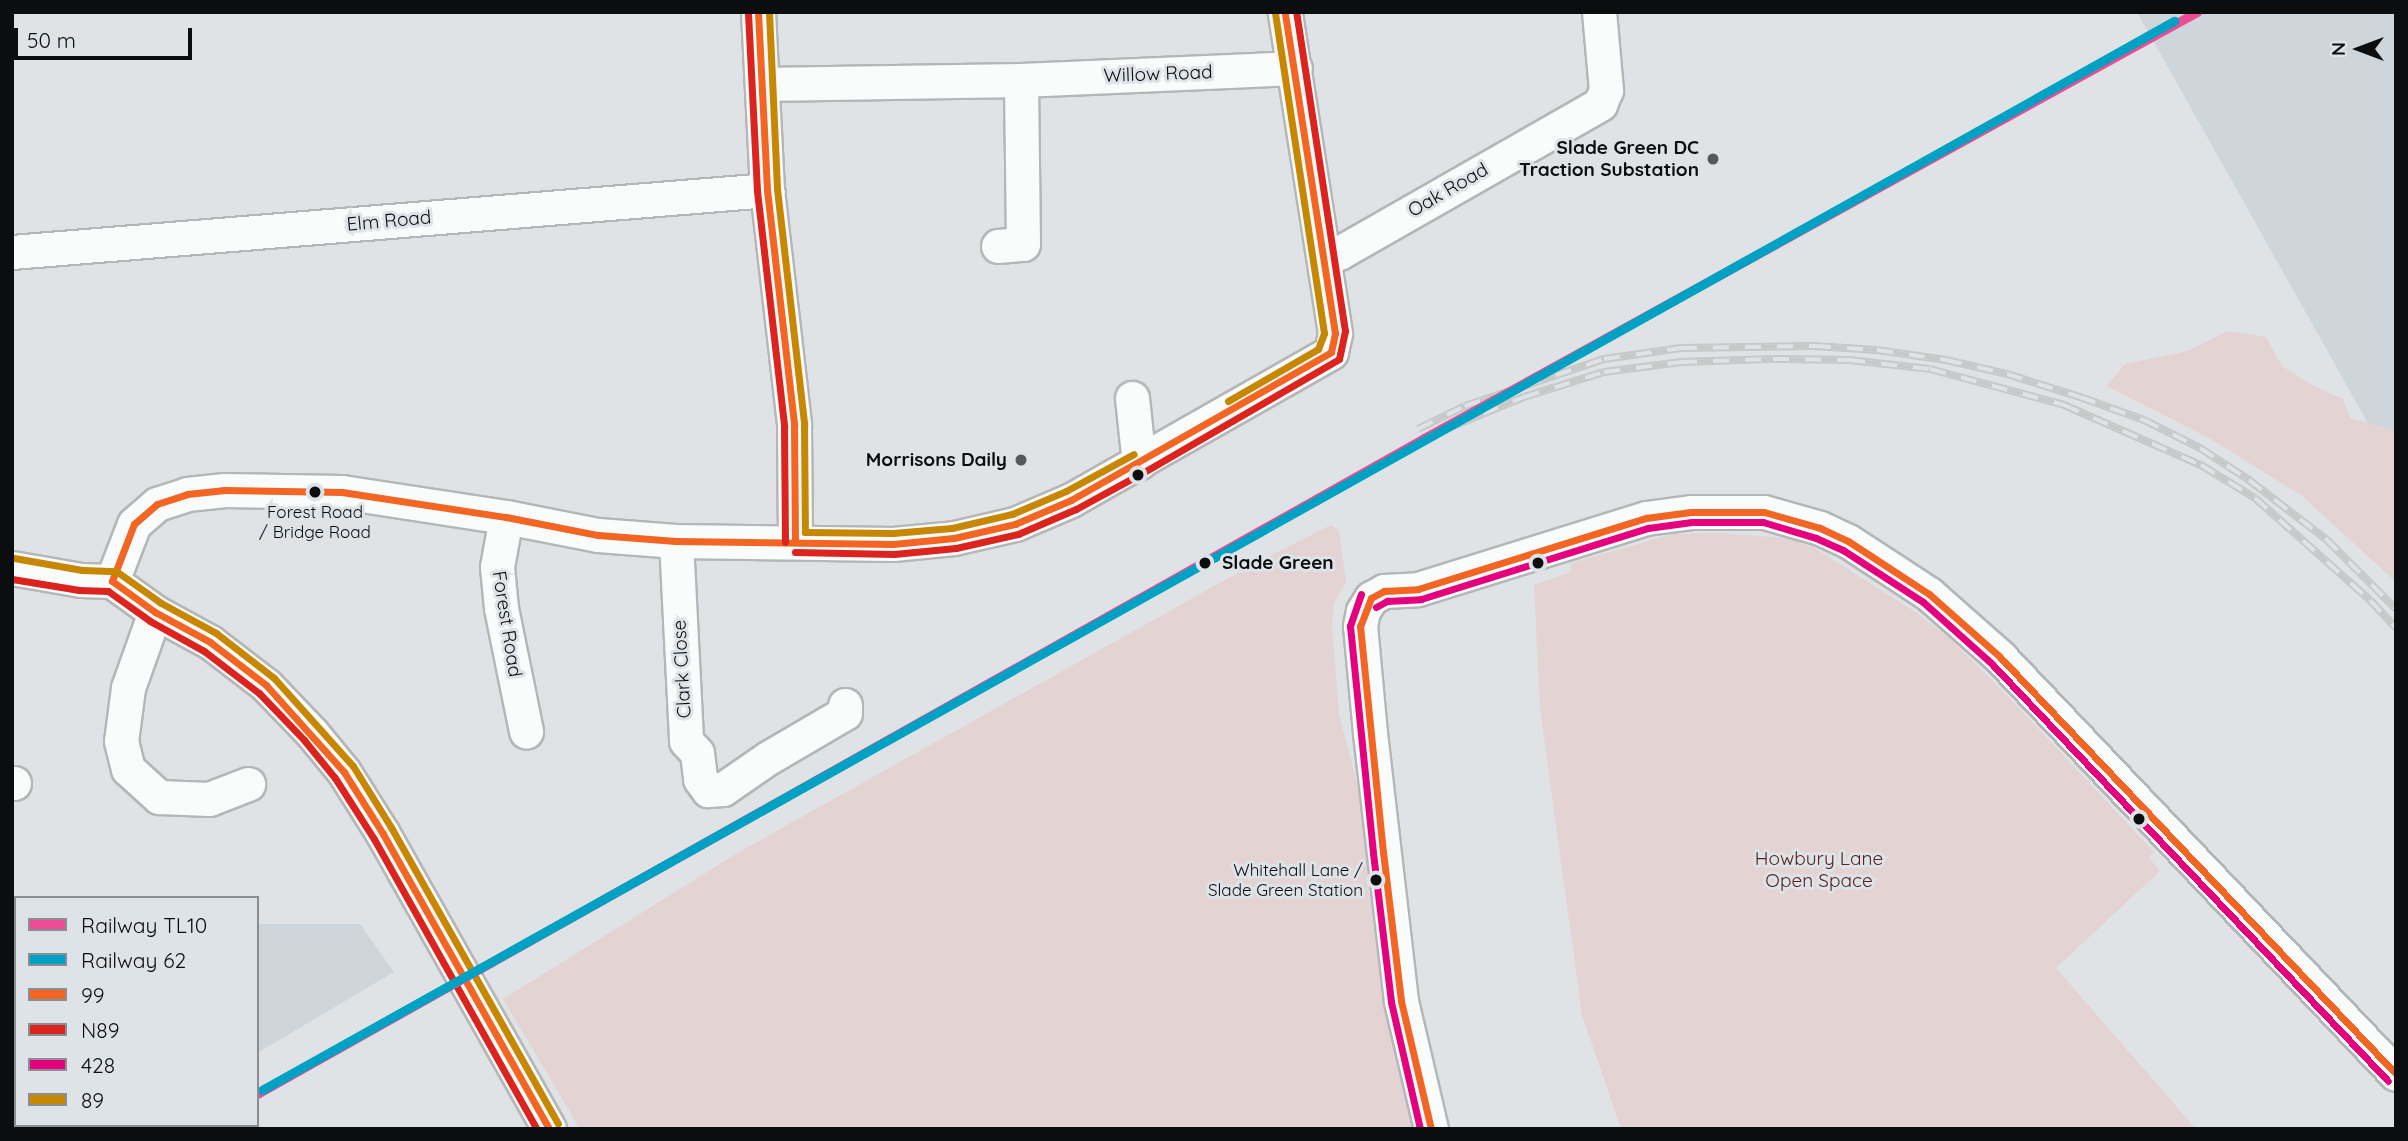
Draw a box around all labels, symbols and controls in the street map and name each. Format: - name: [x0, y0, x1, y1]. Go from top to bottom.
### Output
- scale bar: [18, 14, 196, 58]
- north arrow: [2324, 14, 2394, 84]
- text: 50 m: [27, 27, 76, 53]
- text: N: [2326, 42, 2350, 56]
- street label: Willow Road: [1103, 61, 1213, 87]
- place label: Slade Green DC Traction Substation: [1519, 137, 1699, 181]
- marker: Slade Green DC Traction Substation: [1705, 151, 1721, 167]
- street label: Oak Road: [1404, 158, 1492, 222]
- street label: Elm Road: [346, 206, 432, 236]
- place label: Morrisons Daily: [866, 449, 1007, 471]
- marker: Morrisons Daily: [1013, 452, 1029, 468]
- unlabelled marker: [1131, 468, 1145, 482]
- marker: Forest Road / Bridge Road: [308, 485, 322, 499]
- place label: Forest Road / Bridge Road: [259, 502, 371, 542]
- marker: Slade Green: [1194, 552, 1216, 574]
- place label: Slade Green: [1222, 552, 1334, 574]
- unlabelled marker: [1531, 556, 1545, 570]
- street label: Forest Road: [487, 569, 527, 679]
- street label: Clark Close: [668, 619, 696, 719]
- unlabelled marker: [2132, 812, 2146, 826]
- park label: Howbury Lane Open Space: [1755, 848, 1883, 892]
- place label: Whitehall Lane / Slade Green Station: [1208, 860, 1363, 900]
- marker: Whitehall Lane / Slade Green Station: [1369, 873, 1383, 887]
- legend: [14, 896, 259, 1127]
- text: Railway TL10: [81, 912, 207, 938]
- text: Railway 62: [81, 947, 186, 973]
- text: 99: [81, 982, 104, 1008]
- text: N89: [81, 1017, 119, 1043]
- text: 428: [81, 1052, 115, 1078]
- text: 89: [81, 1087, 104, 1113]

